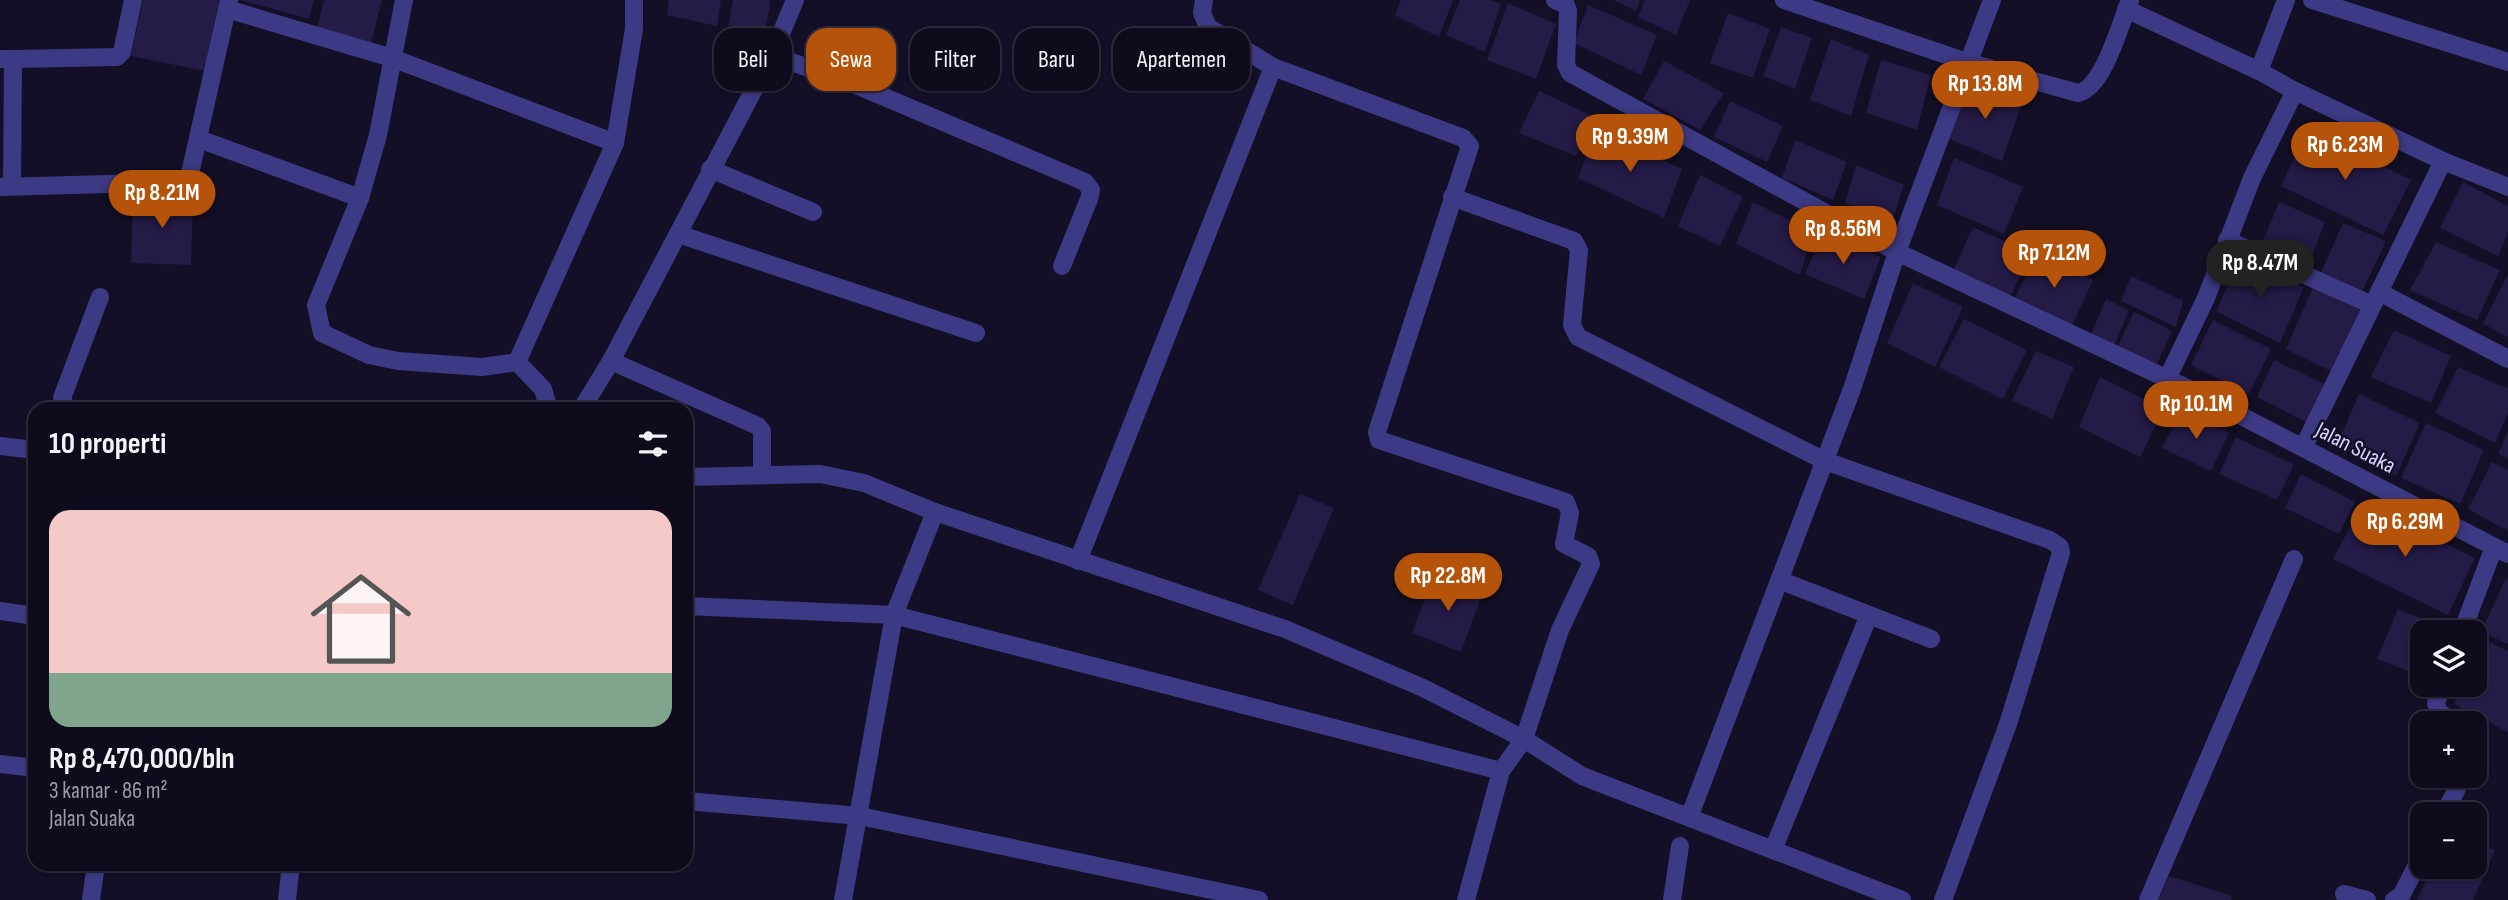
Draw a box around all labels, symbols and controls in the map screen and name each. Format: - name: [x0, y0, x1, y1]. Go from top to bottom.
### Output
- chip: Beli: [714, 28, 792, 91]
- chip: Sewa: [806, 28, 896, 91]
- chip: Filter: [910, 28, 1000, 91]
- chip: Baru: [1014, 28, 1099, 91]
- chip: Apartemen: [1113, 28, 1250, 91]
- pin: Rp 13.8M: [1913, 61, 2057, 121]
- text: Rp 13.8M: [1948, 70, 2022, 98]
- pin: Rp 9.39M: [1558, 114, 1702, 174]
- pin: Rp 6.23M: [2273, 122, 2417, 182]
- text: Rp 9.39M: [1592, 123, 1668, 151]
- text: Rp 6.23M: [2307, 131, 2383, 159]
- pin: Rp 8.21M: [90, 170, 234, 230]
- text: Rp 8.21M: [125, 179, 200, 207]
- pin: Rp 8.56M: [1771, 206, 1915, 266]
- text: Rp 8.56M: [1805, 215, 1881, 243]
- pin: Rp 7.12M: [1982, 230, 2126, 290]
- text: Rp 7.12M: [2018, 239, 2090, 267]
- pin: Rp 8.47M: [2188, 240, 2332, 300]
- text: Rp 8.47M: [2222, 249, 2298, 277]
- pin: Rp 10.1M: [2124, 382, 2268, 441]
- text: Rp 10.1M: [2159, 390, 2233, 418]
- street label: Jalan Suaka: [2310, 415, 2400, 480]
- icon: filters: [634, 425, 672, 463]
- text: 10 properti: [49, 426, 166, 462]
- pin: Rp 6.29M: [2333, 500, 2477, 559]
- text: Rp 6.29M: [2367, 508, 2443, 536]
- pin: Rp 22.8M: [1376, 554, 1520, 613]
- icon: home: [298, 556, 424, 682]
- text: Rp 22.8M: [1410, 562, 1486, 590]
- map controls: [2410, 620, 2487, 879]
- button: layers: [2410, 620, 2487, 697]
- button: +: [2410, 711, 2487, 788]
- text: Rp 8,470,000/bln: [49, 741, 235, 777]
- text: 3 kamar · 86 m²: [49, 777, 168, 805]
- button: −: [2410, 802, 2487, 879]
- text: Jalan Suaka: [49, 805, 135, 833]

